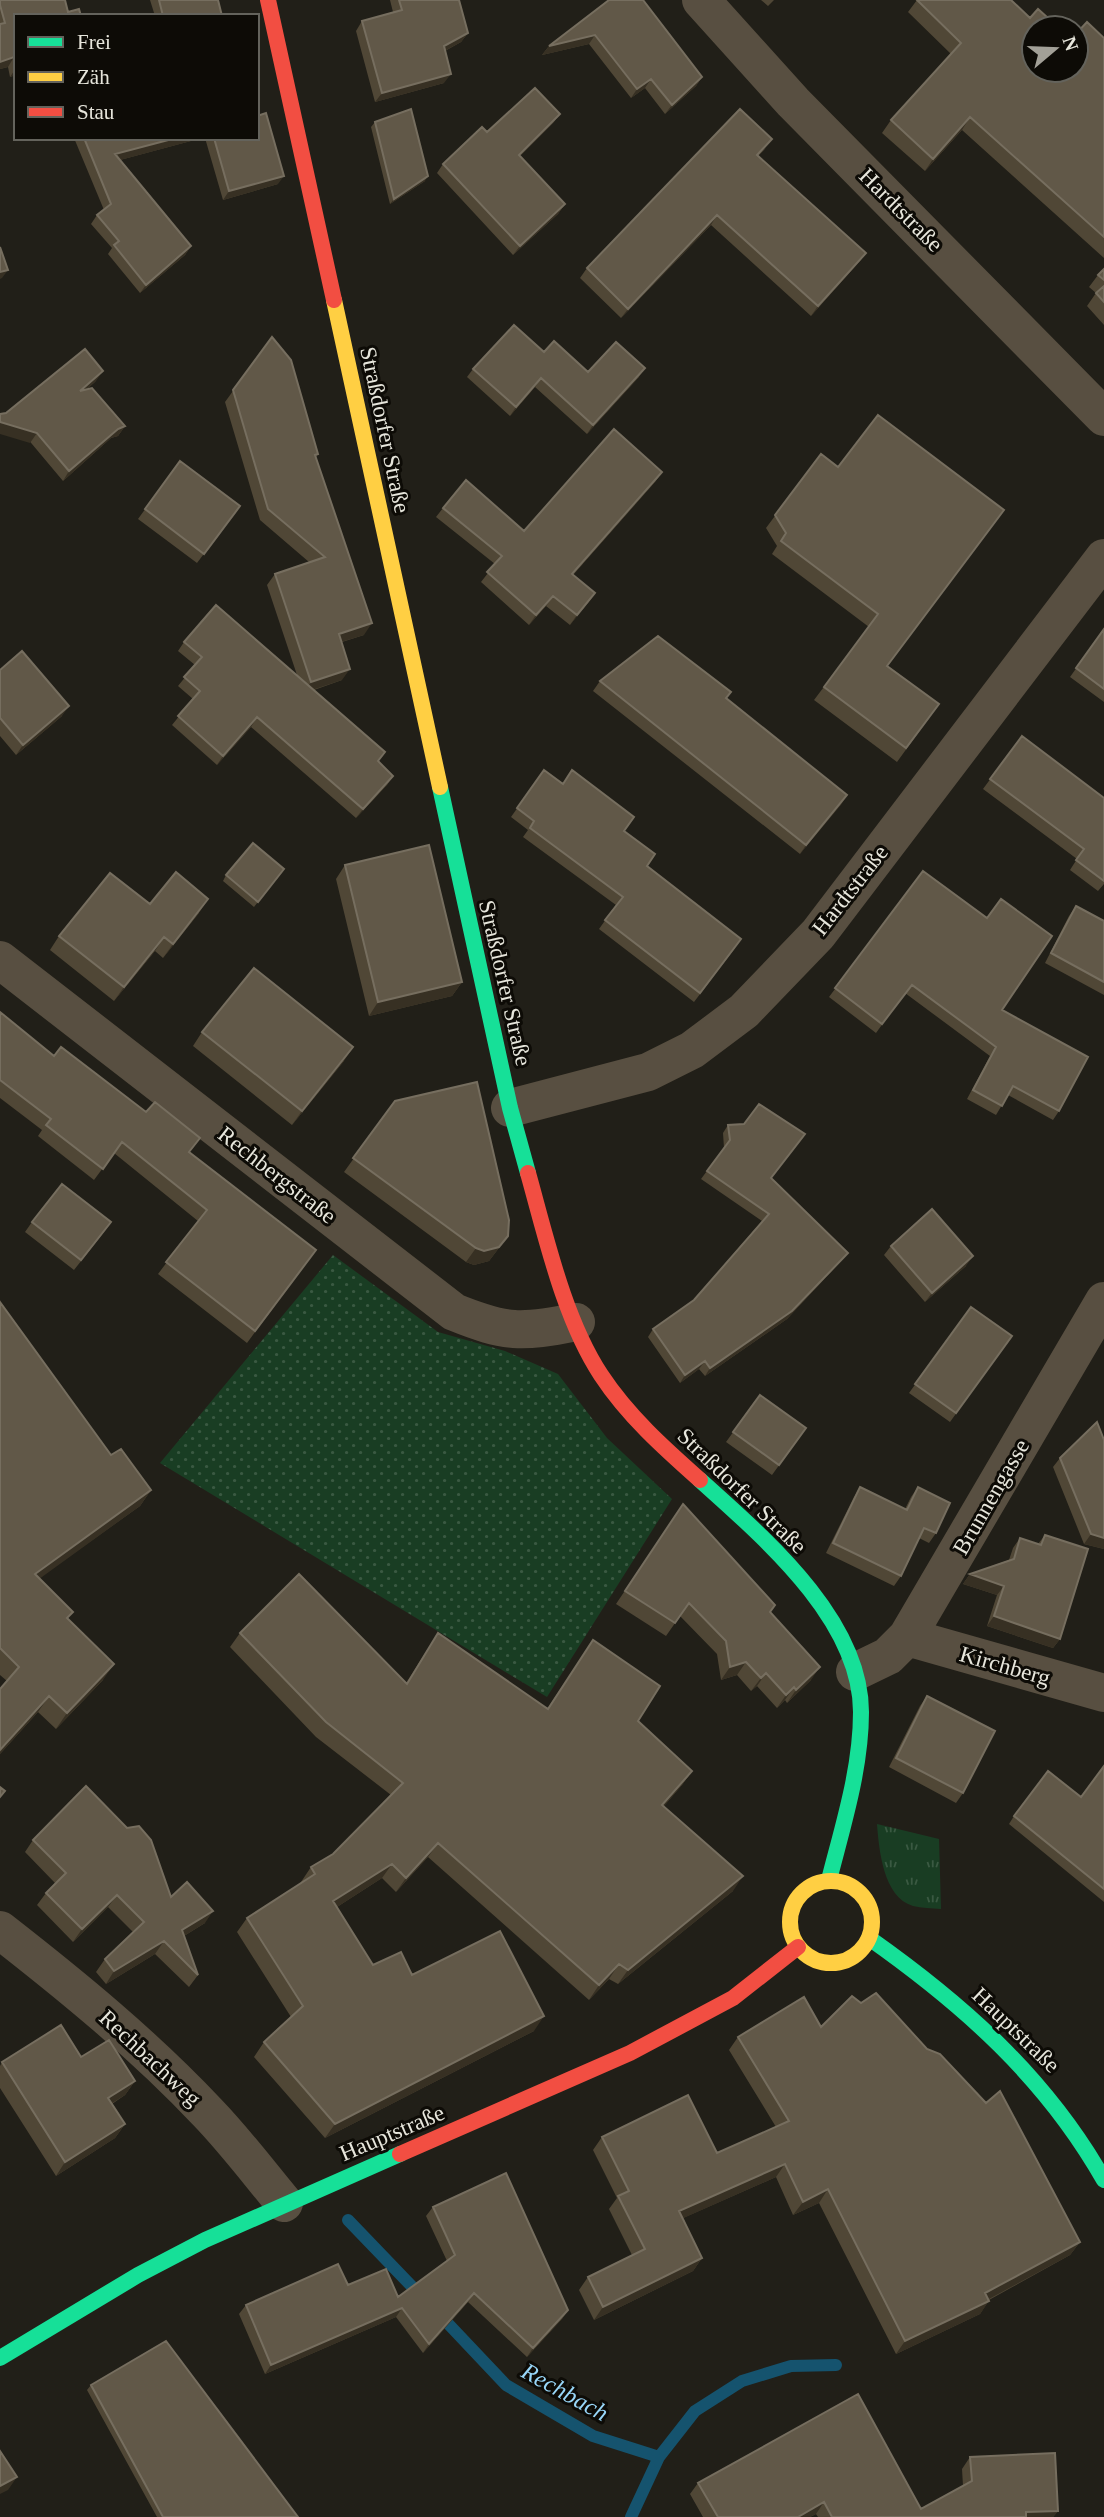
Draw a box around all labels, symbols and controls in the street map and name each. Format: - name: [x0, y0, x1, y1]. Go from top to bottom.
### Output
- legend: [14, 14, 259, 140]
- north arrow: [1020, 14, 1090, 84]
- text: Frei: [77, 30, 111, 54]
- text: N: [1058, 34, 1083, 54]
- text: Zäh: [77, 65, 110, 89]
- text: Stau: [77, 100, 115, 124]
- street label: Hardtstraße: [854, 163, 948, 257]
- street label: Straßdorfer Straße: [355, 345, 415, 515]
- street label: Hardtstraße: [807, 840, 893, 940]
- street label: Straßdorfer Straße: [474, 898, 536, 1068]
- street label: Rechbergstraße: [213, 1121, 341, 1229]
- street label: Straßdorfer Straße: [672, 1423, 812, 1559]
- street label: Brunnengasse: [948, 1435, 1034, 1559]
- street label: Kirchberg: [957, 1641, 1054, 1691]
- street label: Hauptstraße: [967, 1982, 1065, 2078]
- street label: Rechbachweg: [94, 2005, 206, 2111]
- street label: Hauptstraße: [336, 2100, 448, 2166]
- water label: Rechbach: [516, 2357, 613, 2426]

